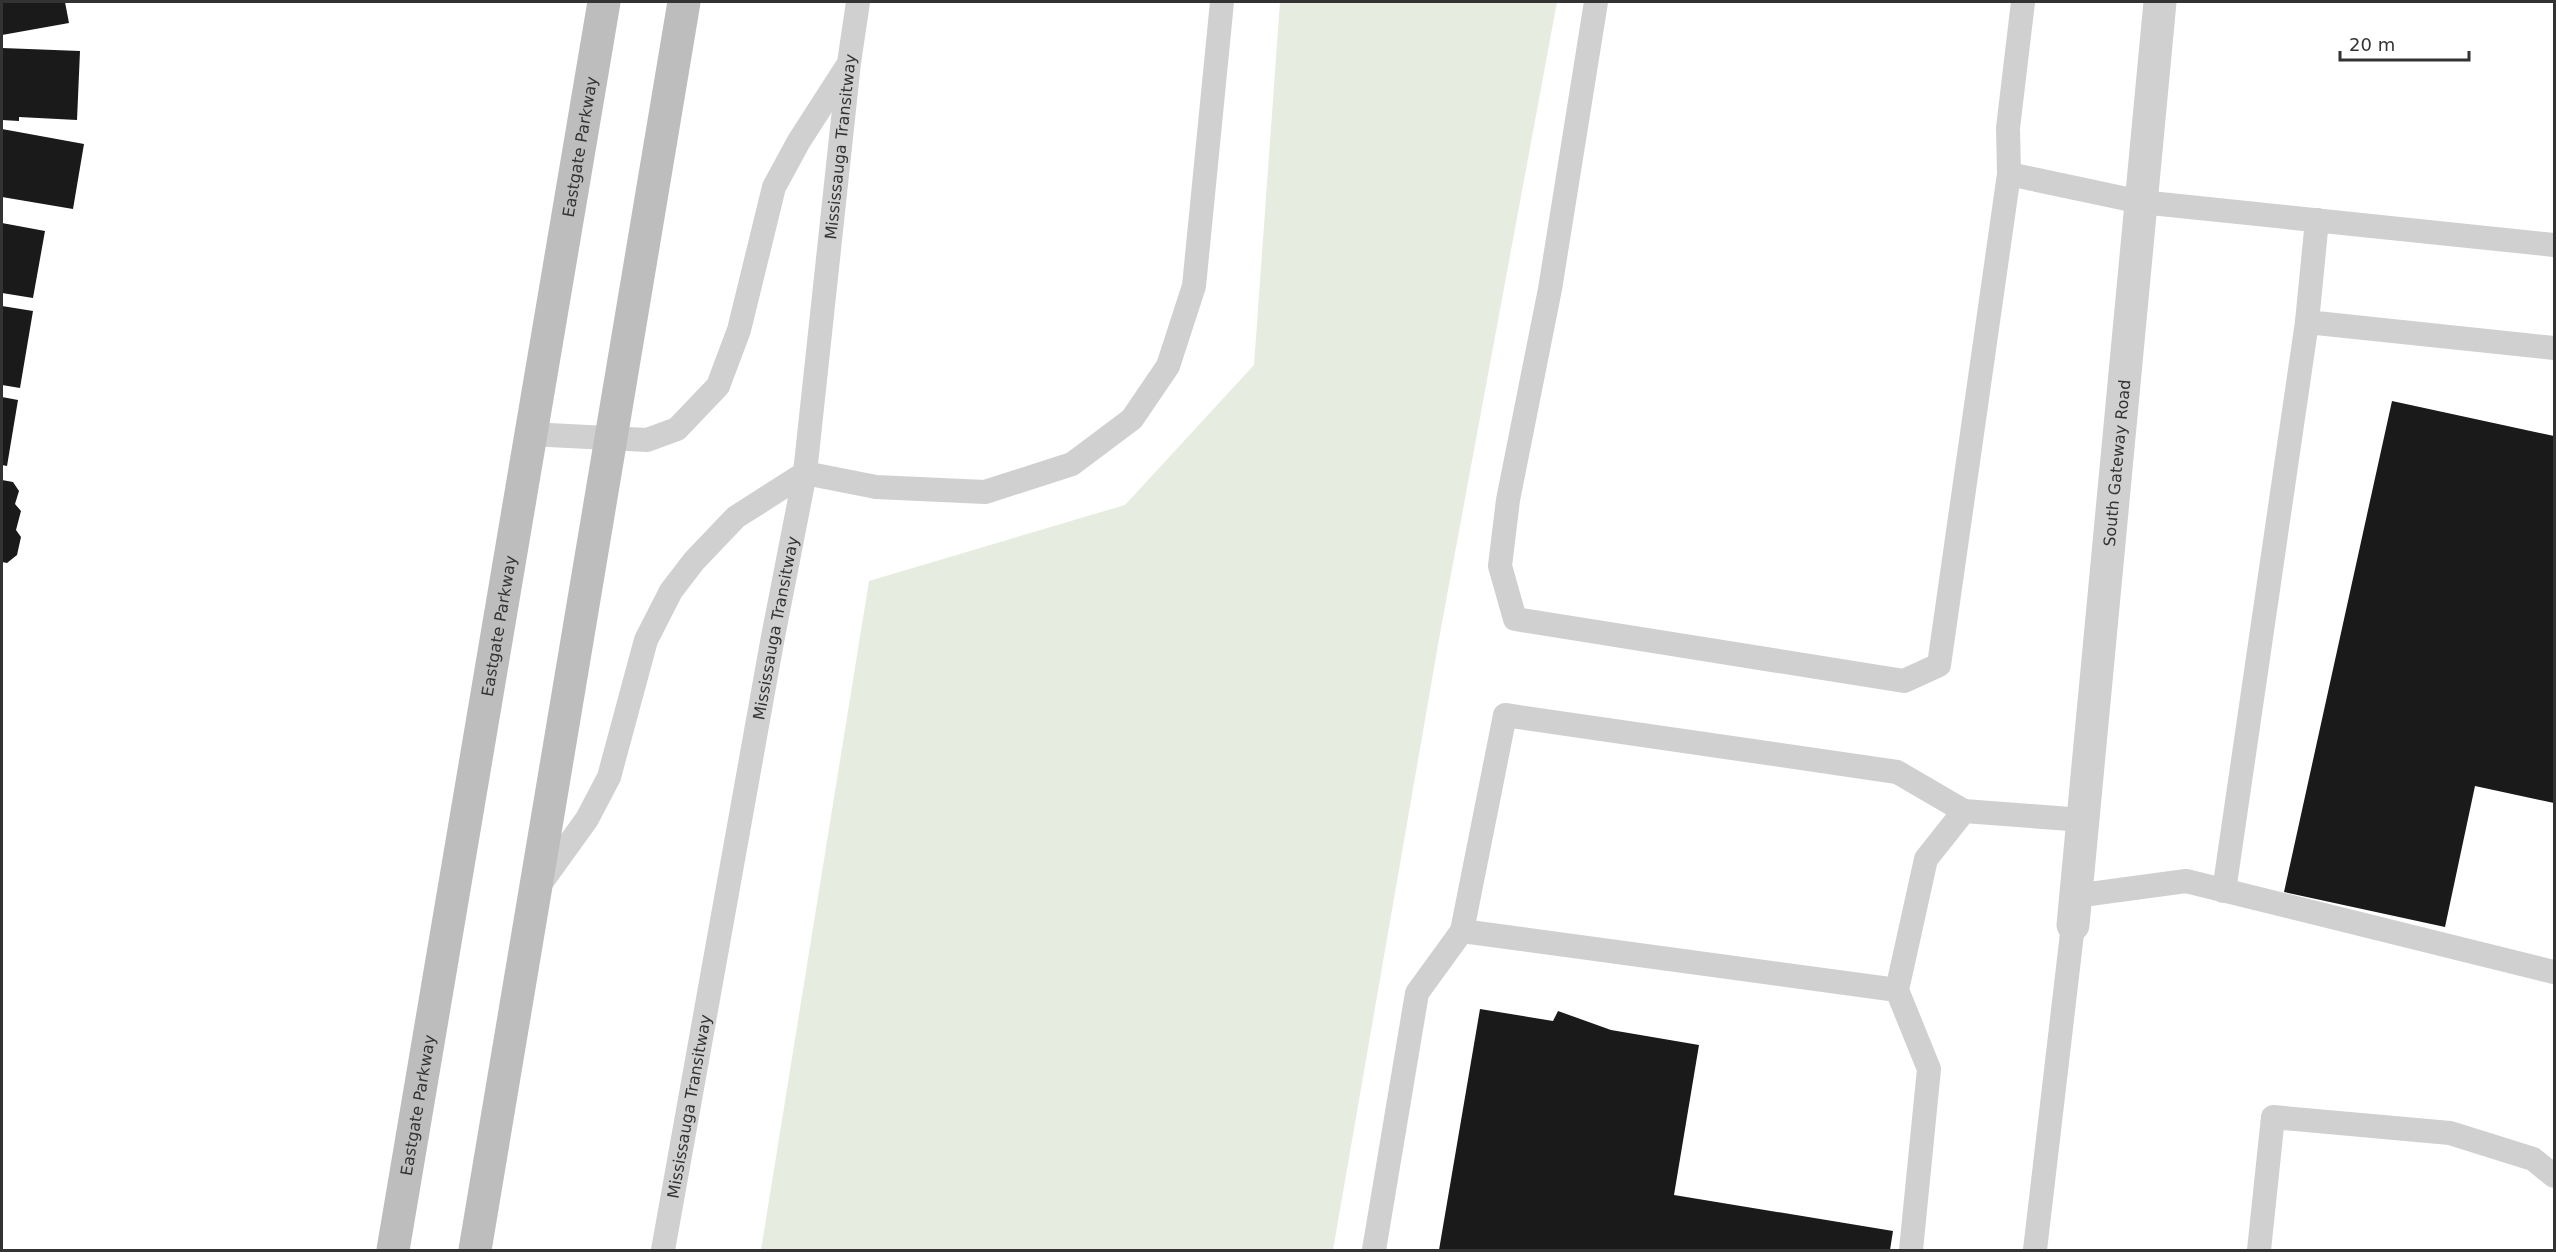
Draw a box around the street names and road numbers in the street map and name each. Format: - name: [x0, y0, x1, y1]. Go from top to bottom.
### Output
- street label: Mississauga Transitway: [821, 53, 860, 241]
- street label: Eastgate Parkway: [559, 75, 601, 219]
- street label: South Gateway Road: [2100, 379, 2134, 547]
- street label: Mississauga Transitway: [749, 535, 802, 721]
- street label: Eastgate Parkway: [478, 554, 520, 698]
- street label: Mississauga Transitway: [663, 1013, 715, 1200]
- street label: Eastgate Parkway: [397, 1033, 439, 1177]

